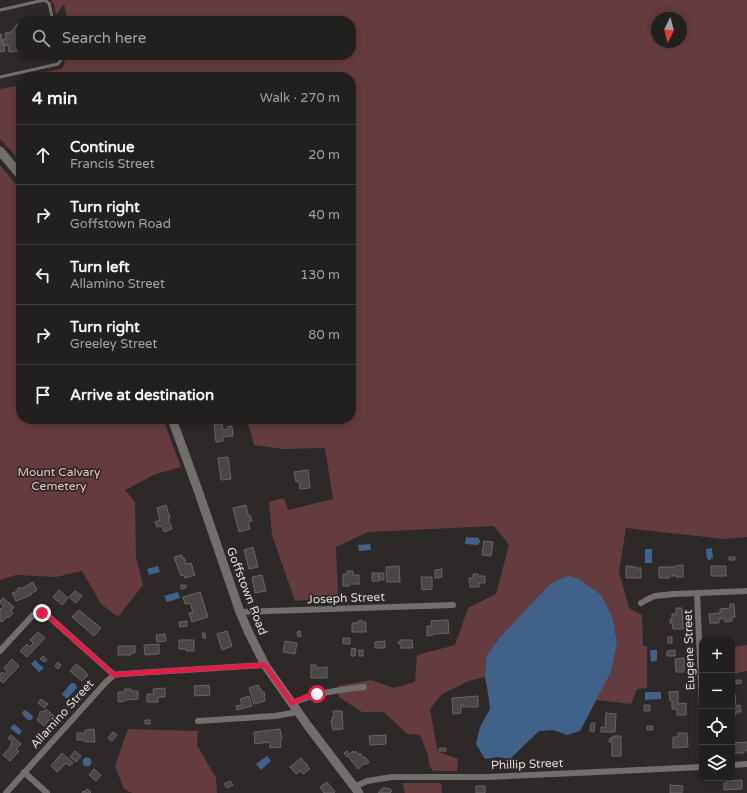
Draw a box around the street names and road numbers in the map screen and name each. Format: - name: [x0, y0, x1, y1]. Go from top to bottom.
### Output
- street label: Goffstown Road: [224, 545, 270, 637]
- street label: Joseph Street: [307, 590, 385, 606]
- street label: Eugene Street: [681, 609, 697, 691]
- street label: Allamino Street: [27, 676, 97, 751]
- street label: Phillip Street: [491, 756, 564, 772]

